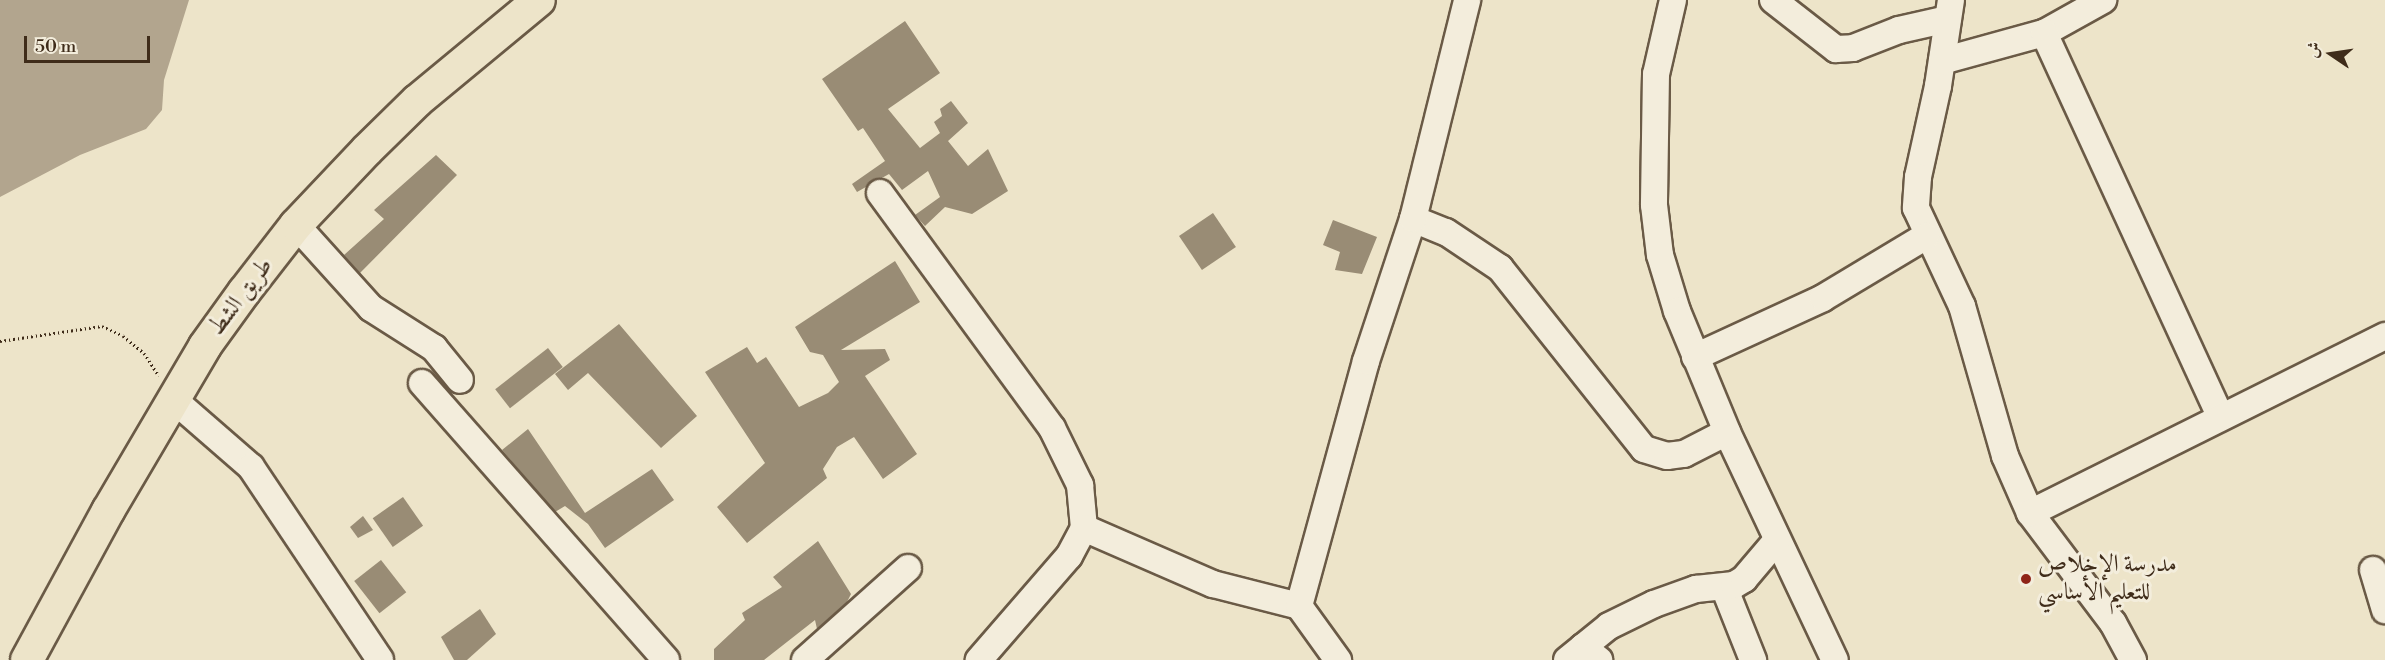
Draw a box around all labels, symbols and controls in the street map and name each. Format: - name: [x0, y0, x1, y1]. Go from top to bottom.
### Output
- scale bar: [27, 24, 153, 62]
- north arrow: [2301, 24, 2361, 84]
- text: 50 m: [35, 35, 76, 58]
- text: ش: [2302, 40, 2325, 60]
- street label: طريق الشط: [202, 252, 280, 342]
- place label: مدرسة الإخلاص للتعليم الأساسي: [2038, 551, 2177, 607]
- marker: مدرسة الإخلاص للتعليم الأساسي: [2019, 572, 2033, 586]

